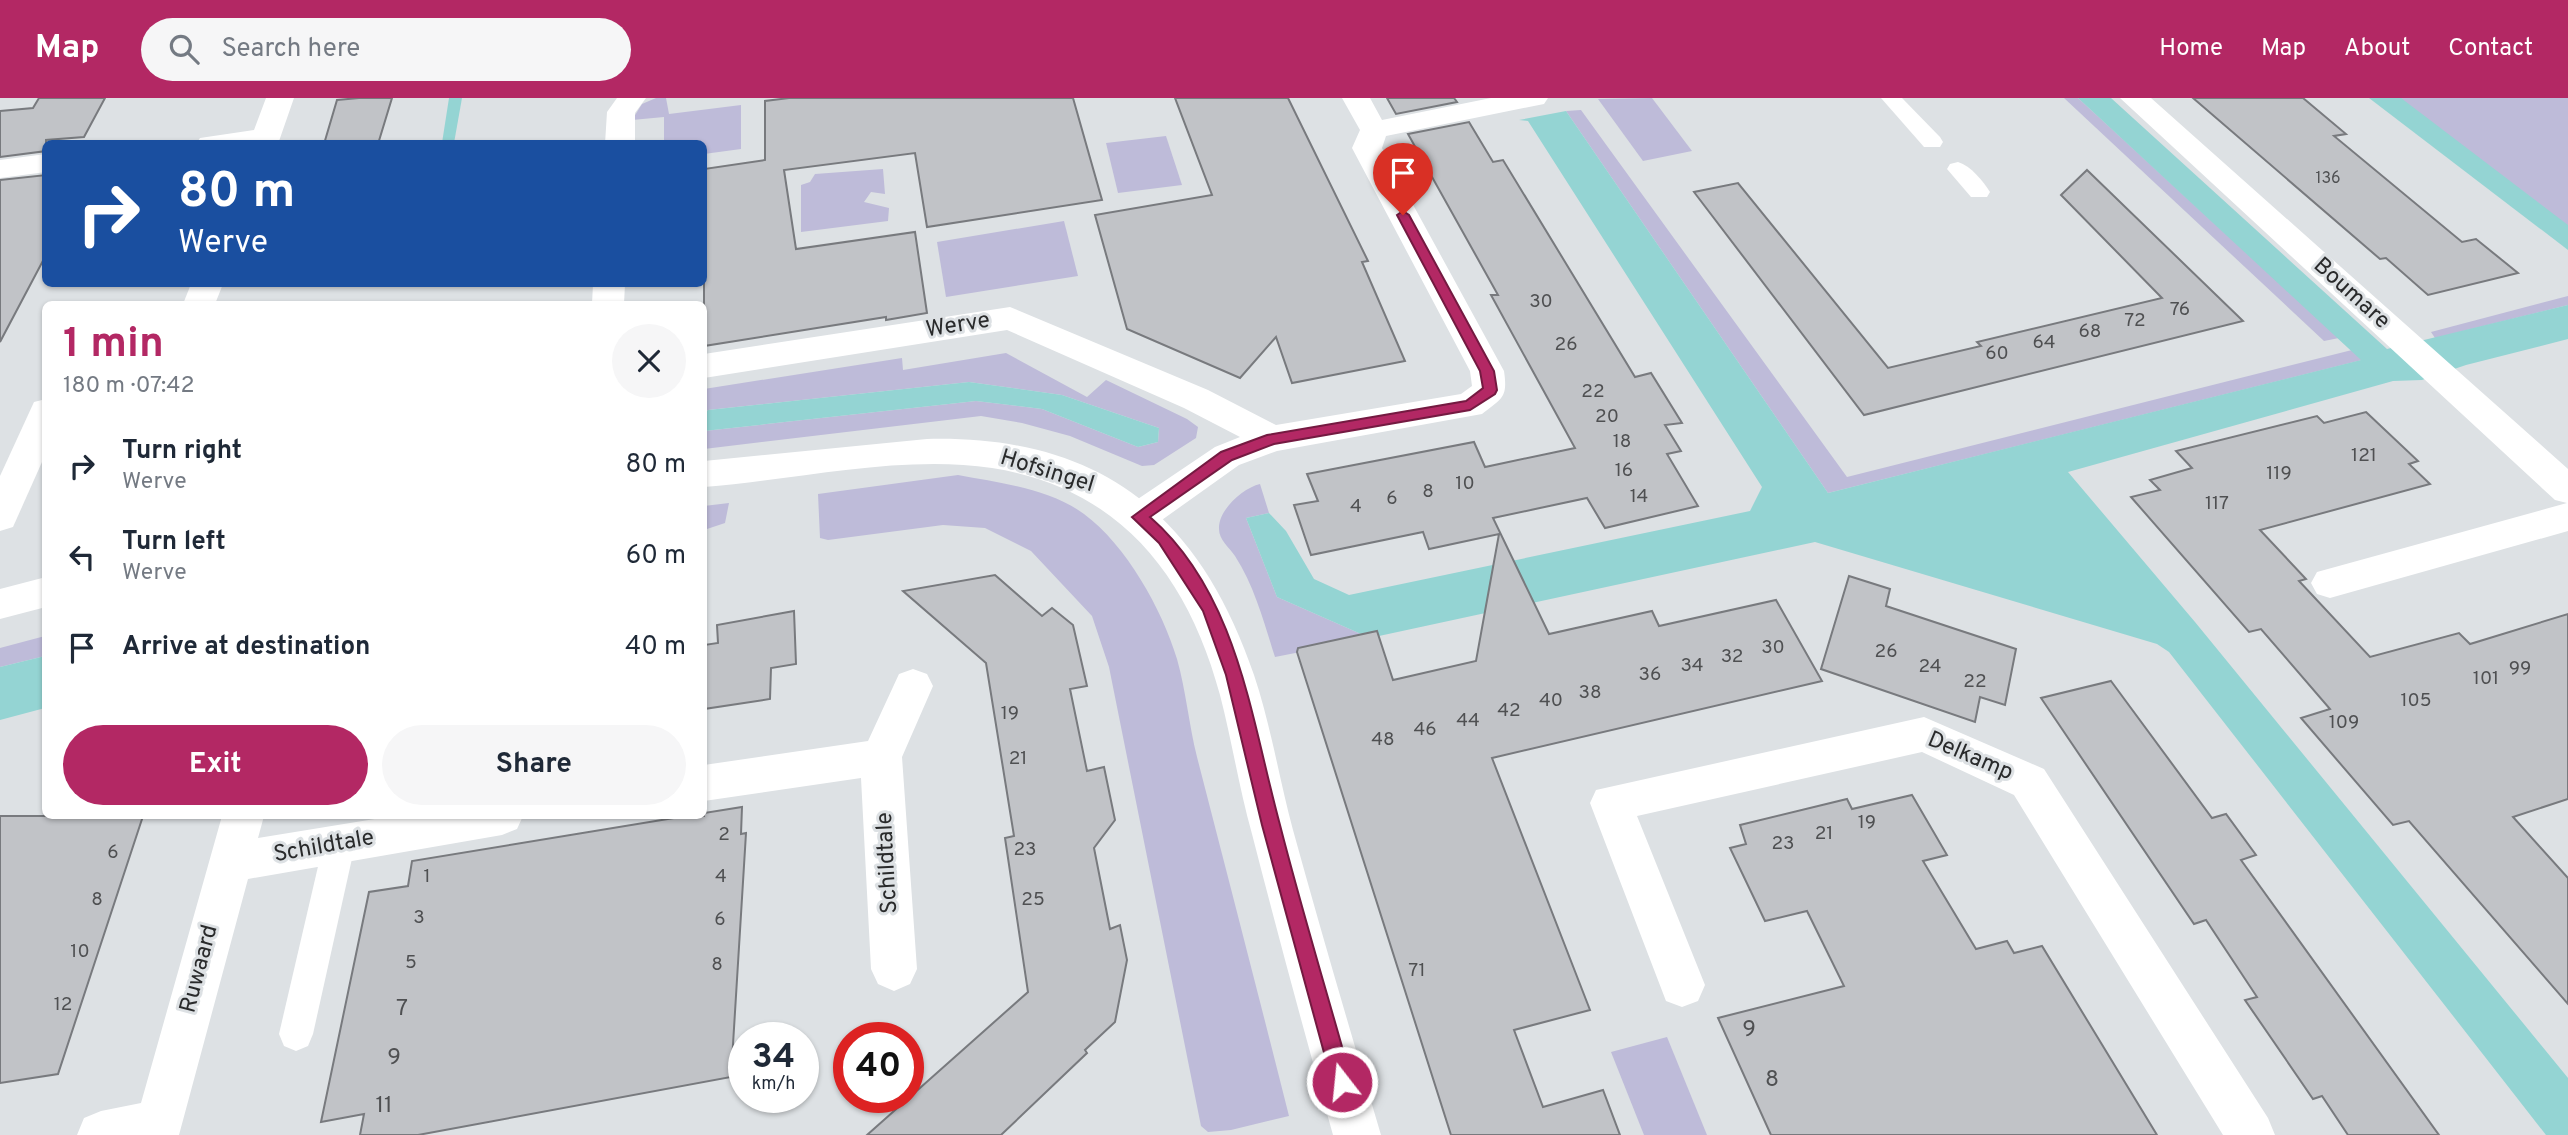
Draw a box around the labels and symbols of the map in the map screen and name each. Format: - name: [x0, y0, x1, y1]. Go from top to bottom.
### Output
- pin: [1373, 143, 1433, 215]
- house number: 136: [2315, 169, 2341, 189]
- street label: Boumare: [2306, 252, 2396, 336]
- house number: 30: [1529, 290, 1553, 314]
- house number: 76: [2170, 298, 2190, 322]
- street label: Werve: [924, 307, 992, 345]
- house number: 72: [2124, 309, 2146, 333]
- house number: 68: [2079, 320, 2101, 344]
- house number: 64: [2032, 331, 2056, 355]
- house number: 26: [1555, 333, 1577, 357]
- house number: 60: [1985, 342, 2009, 366]
- house number: 22: [1581, 380, 1605, 404]
- house number: 20: [1595, 405, 1619, 429]
- house number: 18: [1613, 430, 1631, 454]
- street label: Hofsingel: [996, 444, 1098, 500]
- house number: 121: [2351, 444, 2377, 468]
- house number: 16: [1615, 459, 1633, 483]
- house number: 119: [2266, 462, 2292, 486]
- house number: 10: [1455, 472, 1475, 496]
- house number: 8: [1422, 480, 1434, 504]
- house number: 14: [1630, 485, 1648, 509]
- house number: 6: [1386, 487, 1398, 511]
- house number: 117: [2205, 492, 2229, 516]
- house number: 4: [1350, 495, 1362, 519]
- house number: 30: [1761, 636, 1785, 660]
- house number: 26: [1875, 640, 1897, 664]
- house number: 32: [1721, 645, 1743, 669]
- house number: 34: [1680, 654, 1704, 678]
- house number: 24: [1918, 655, 1942, 679]
- house number: 99: [2509, 657, 2531, 681]
- house number: 36: [1639, 663, 1661, 687]
- house number: 101: [2473, 667, 2499, 691]
- house number: 22: [1963, 670, 1987, 694]
- house number: 38: [1578, 681, 1602, 705]
- house number: 40: [1539, 689, 1563, 713]
- house number: 105: [2400, 689, 2432, 713]
- house number: 42: [1497, 699, 1521, 723]
- house number: 19: [1001, 702, 1019, 726]
- house number: 44: [1456, 709, 1480, 733]
- house number: 109: [2329, 711, 2359, 735]
- house number: 46: [1413, 718, 1437, 742]
- street label: Delkamp: [1923, 726, 2017, 788]
- house number: 48: [1371, 728, 1395, 752]
- house number: 21: [1009, 747, 1027, 771]
- house number: 19: [1858, 811, 1876, 835]
- street label: Schildtale: [871, 812, 905, 914]
- house number: 21: [1815, 822, 1833, 846]
- house number: 2: [718, 823, 730, 847]
- street label: Schildtale: [271, 824, 377, 870]
- house number: 23: [1771, 832, 1795, 856]
- house number: 23: [1013, 838, 1037, 862]
- house number: 6: [107, 841, 119, 865]
- house number: 1: [423, 865, 431, 889]
- house number: 4: [715, 865, 727, 889]
- house number: 8: [91, 888, 103, 912]
- house number: 25: [1021, 888, 1045, 912]
- house number: 3: [413, 906, 425, 930]
- house number: 6: [714, 908, 726, 932]
- street label: Ruwaard: [174, 922, 226, 1016]
- house number: 10: [70, 940, 90, 964]
- house number: 5: [405, 951, 417, 975]
- house number: 8: [711, 953, 723, 977]
- house number: 71: [1408, 959, 1426, 983]
- house number: 12: [54, 993, 72, 1017]
- house number: 7: [396, 995, 408, 1024]
- house number: 9: [1742, 1016, 1756, 1045]
- speed limit sign: 40: [833, 1022, 924, 1113]
- house number: 9: [387, 1044, 401, 1073]
- position arrow: [1305, 1045, 1379, 1119]
- house number: 8: [1765, 1066, 1779, 1095]
- house number: 11: [375, 1092, 393, 1121]

